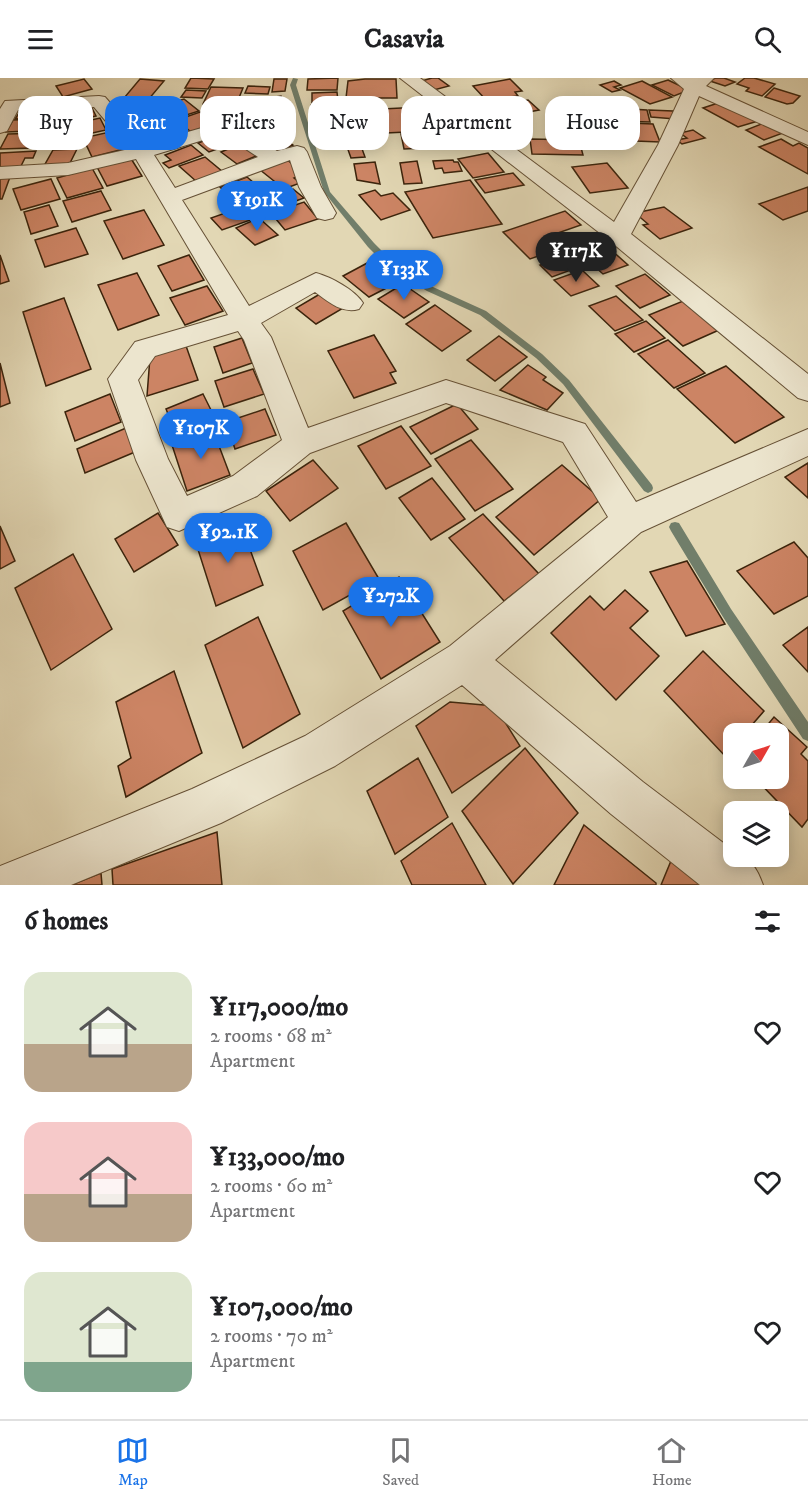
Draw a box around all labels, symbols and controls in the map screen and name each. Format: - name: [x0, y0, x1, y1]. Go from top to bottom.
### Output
- text: Casavia: [364, 22, 444, 56]
- icon: menu: [24, 23, 57, 56]
- icon: search: [751, 23, 784, 56]
- chip: Buy: [18, 96, 93, 150]
- chip: Rent: [105, 96, 188, 150]
- chip: Filters: [200, 96, 296, 150]
- chip: New: [308, 96, 389, 150]
- chip: Apartment: [401, 96, 533, 150]
- chip: House: [545, 96, 640, 150]
- pin: ¥191K: [215, 181, 299, 232]
- text: ¥191K: [231, 188, 283, 213]
- pin: ¥117K: [534, 232, 618, 283]
- text: ¥117K: [550, 239, 602, 264]
- pin: ¥133K: [362, 250, 446, 301]
- text: ¥133K: [379, 257, 429, 282]
- pin: ¥107K: [159, 409, 243, 460]
- text: ¥107K: [173, 416, 229, 441]
- pin: ¥92.1K: [179, 513, 277, 564]
- text: ¥92.1K: [198, 520, 258, 545]
- pin: ¥272K: [349, 577, 433, 628]
- text: ¥272K: [362, 584, 420, 609]
- north arrow: [723, 723, 789, 789]
- map controls: [723, 723, 789, 867]
- button: layers: [723, 801, 789, 867]
- text: 6 homes: [24, 905, 108, 938]
- icon: filters: [751, 905, 784, 938]
- text: ¥117,000/mo: [210, 991, 348, 1024]
- icon: home: [72, 996, 144, 1068]
- icon: heart: [751, 1016, 784, 1049]
- text: 2 rooms · 68 m²: [210, 1024, 332, 1049]
- text: Apartment: [210, 1049, 295, 1074]
- text: ¥133,000/mo: [210, 1141, 345, 1174]
- icon: home: [72, 1146, 144, 1218]
- icon: heart: [751, 1166, 784, 1199]
- text: 2 rooms · 60 m²: [210, 1174, 332, 1199]
- text: Apartment: [210, 1199, 295, 1224]
- text: ¥107,000/mo: [210, 1291, 353, 1324]
- icon: home: [72, 1296, 144, 1368]
- icon: heart: [751, 1316, 784, 1349]
- text: 2 rooms · 70 m²: [210, 1324, 333, 1349]
- text: Apartment: [210, 1349, 295, 1374]
- tab: Map: [116, 1434, 149, 1490]
- tab: Saved: [382, 1434, 419, 1490]
- tab: Home: [652, 1434, 692, 1490]

